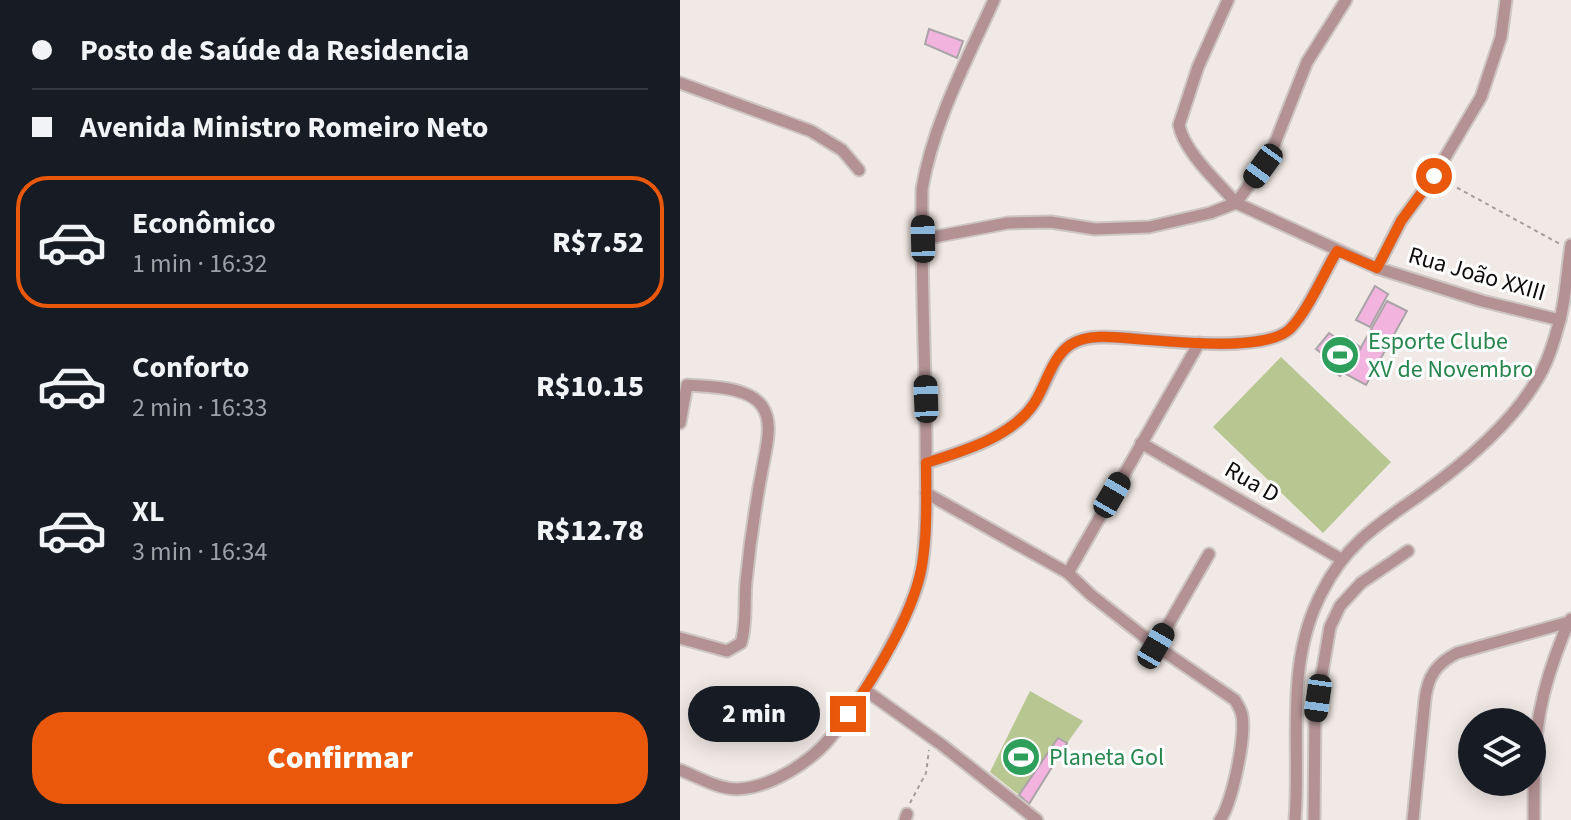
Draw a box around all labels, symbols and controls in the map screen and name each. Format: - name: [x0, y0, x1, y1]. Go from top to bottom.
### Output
- text: Posto de Saúde da Residencia: [80, 29, 469, 72]
- text: Avenida Ministro Romeiro Neto: [80, 106, 489, 149]
- car: [1239, 140, 1287, 192]
- route start: [1416, 158, 1452, 194]
- text: Econômico: [132, 202, 276, 245]
- icon: car: [36, 206, 108, 278]
- car: [911, 215, 935, 263]
- text: R$7.52: [552, 221, 644, 264]
- street label: Rua João XXIII: [1404, 238, 1550, 310]
- text: 1 min · 16:32: [132, 245, 267, 282]
- place label: Esporte Clube XV de Novembro: [1368, 324, 1533, 387]
- sports icon: Esporte Clube XV de Novembro: [1319, 334, 1361, 376]
- text: Conforto: [132, 346, 249, 389]
- icon: car: [36, 350, 108, 422]
- text: R$10.15: [536, 365, 644, 408]
- car: [913, 375, 939, 423]
- text: 2 min · 16:33: [132, 389, 267, 426]
- street label: Rua D: [1218, 452, 1286, 512]
- car: [1090, 468, 1134, 522]
- text: XL: [132, 490, 165, 533]
- icon: car: [36, 494, 108, 566]
- text: R$12.78: [536, 509, 644, 552]
- text: 3 min · 16:34: [132, 533, 267, 570]
- car: [1134, 619, 1178, 673]
- car: [1303, 673, 1333, 723]
- callout: 2 min: [688, 686, 820, 742]
- text: 2 min: [722, 695, 786, 732]
- route end: [830, 696, 866, 732]
- map controls: [1458, 708, 1546, 796]
- button: layers: [1458, 708, 1546, 796]
- button: Confirmar: [32, 712, 648, 804]
- sports icon: Planeta Gol: [1000, 736, 1042, 778]
- place label: Planeta Gol: [1049, 740, 1164, 775]

